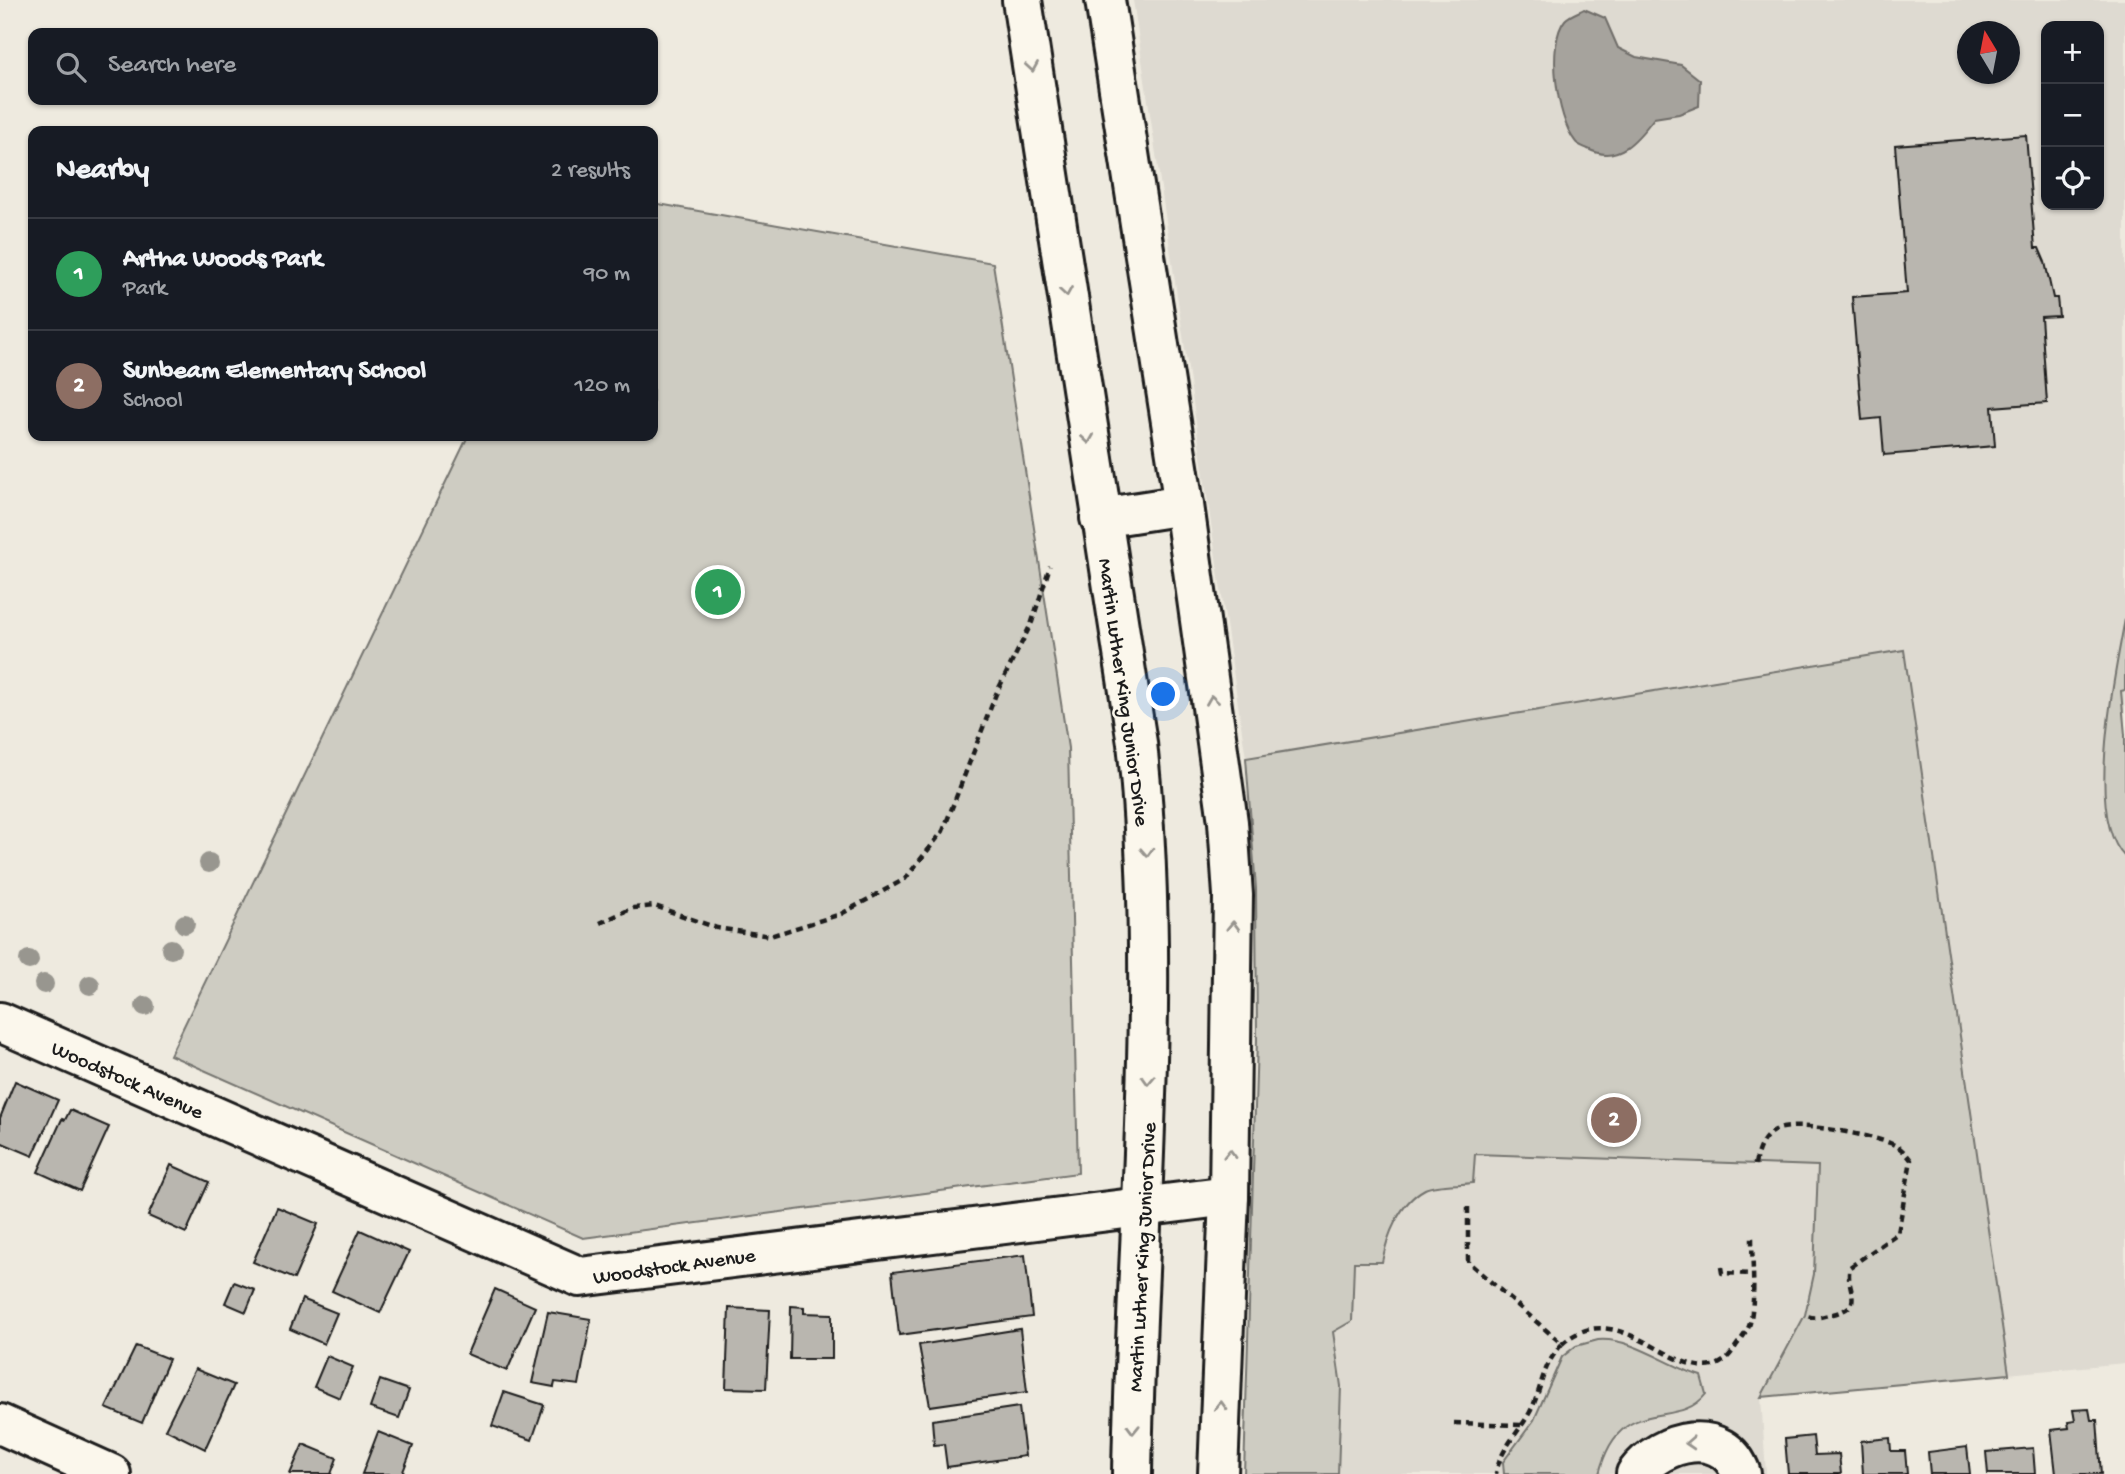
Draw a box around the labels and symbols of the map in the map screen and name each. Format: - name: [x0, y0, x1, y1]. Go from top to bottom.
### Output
- north arrow: [1957, 21, 2020, 84]
- one-way arrow: [1024, 62, 1039, 73]
- one-way arrow: [1058, 287, 1073, 298]
- one-way arrow: [1080, 434, 1095, 445]
- street label: Martin Luther King Junior Drive: [1090, 557, 1153, 829]
- pin: 1: [695, 566, 741, 618]
- your location: [1146, 677, 1180, 711]
- one-way arrow: [1205, 694, 1220, 706]
- one-way arrow: [1139, 847, 1154, 858]
- one-way arrow: [1225, 921, 1241, 931]
- street label: Woodstock Avenue: [47, 1037, 208, 1127]
- one-way arrow: [1141, 1075, 1156, 1086]
- pin: 2: [1591, 1094, 1637, 1146]
- street label: Martin Luther King Junior Drive: [1125, 1121, 1164, 1393]
- one-way arrow: [1222, 1148, 1238, 1159]
- street label: Woodstock Avenue: [592, 1245, 758, 1292]
- one-way arrow: [1214, 1400, 1229, 1411]
- one-way arrow: [1125, 1425, 1141, 1435]
- one-way arrow: [1684, 1436, 1695, 1451]

